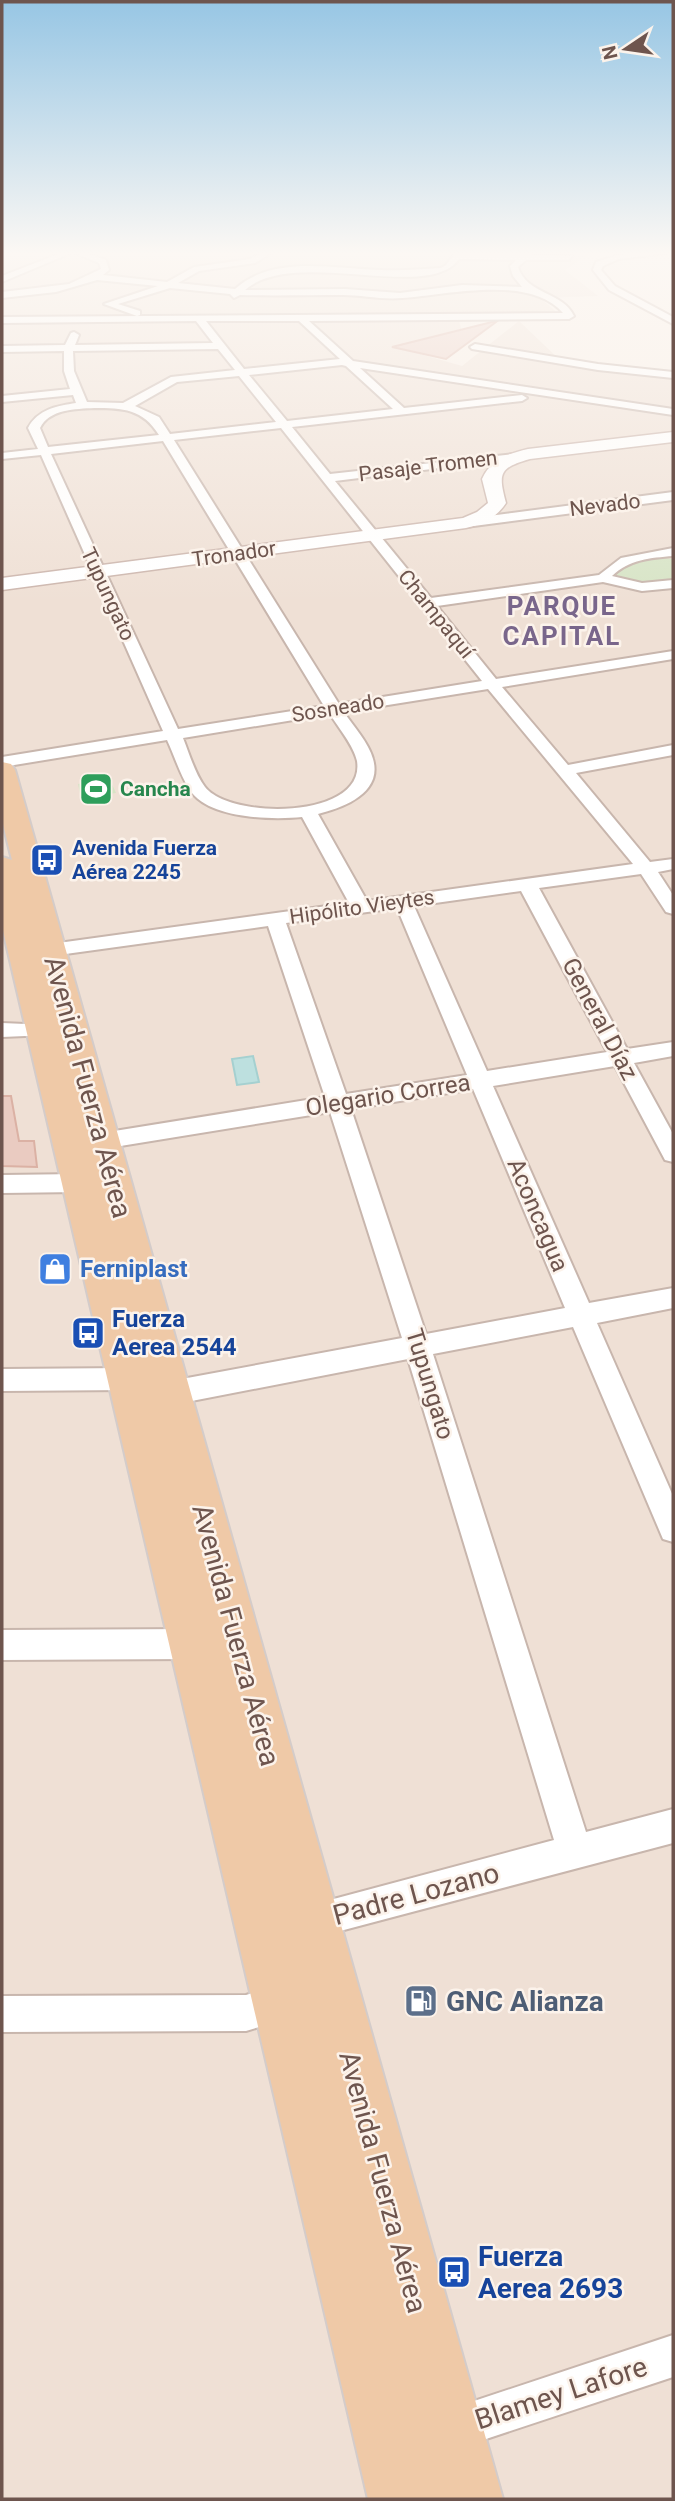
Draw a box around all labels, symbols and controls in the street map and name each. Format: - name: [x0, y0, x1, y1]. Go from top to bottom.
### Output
- north arrow: [591, 14, 661, 84]
- text: N: [597, 44, 623, 62]
- street label: Pasaje Tromen: [357, 446, 499, 486]
- street label: Nevado: [568, 489, 642, 521]
- street label: Tronador: [190, 536, 278, 572]
- street label: Tupungato: [76, 544, 140, 644]
- street label: Champaquí: [393, 565, 479, 664]
- district label: PARQUE CAPITAL: [503, 591, 621, 651]
- street label: Sosneado: [290, 689, 386, 727]
- sports icon: Cancha: [77, 770, 115, 808]
- place label: Cancha: [120, 777, 191, 801]
- place label: Avenida Fuerza Aérea 2245: [72, 836, 217, 884]
- bus stop icon: Avenida Fuerza Aérea 2245: [28, 841, 66, 879]
- street label: Hipólito Vieytes: [288, 885, 436, 929]
- street label: Avenida Fuerza Aérea: [37, 953, 139, 1221]
- street label: General Díaz: [556, 953, 644, 1085]
- street label: Olegario Correa: [304, 1068, 472, 1122]
- street label: Aconcagua: [502, 1154, 574, 1276]
- shop icon: Ferniplast: [36, 1250, 74, 1288]
- place label: Ferniplast: [80, 1255, 188, 1283]
- place label: Fuerza Aerea 2544: [112, 1305, 237, 1361]
- bus stop icon: Fuerza Aerea 2544: [69, 1314, 107, 1352]
- street label: Tupungato: [400, 1325, 460, 1443]
- street label: Avenida Fuerza Aérea: [185, 1501, 287, 1769]
- street label: Padre Lozano: [329, 1856, 503, 1932]
- fuel station icon: GNC Alianza: [402, 1982, 440, 2020]
- place label: GNC Alianza: [446, 1985, 604, 2018]
- street label: Avenida Fuerza Aérea: [332, 2048, 434, 2316]
- place label: Fuerza Aerea 2693: [478, 2240, 623, 2305]
- bus stop icon: Fuerza Aerea 2693: [435, 2253, 473, 2291]
- street label: Blamey Lafore: [471, 2350, 651, 2436]

